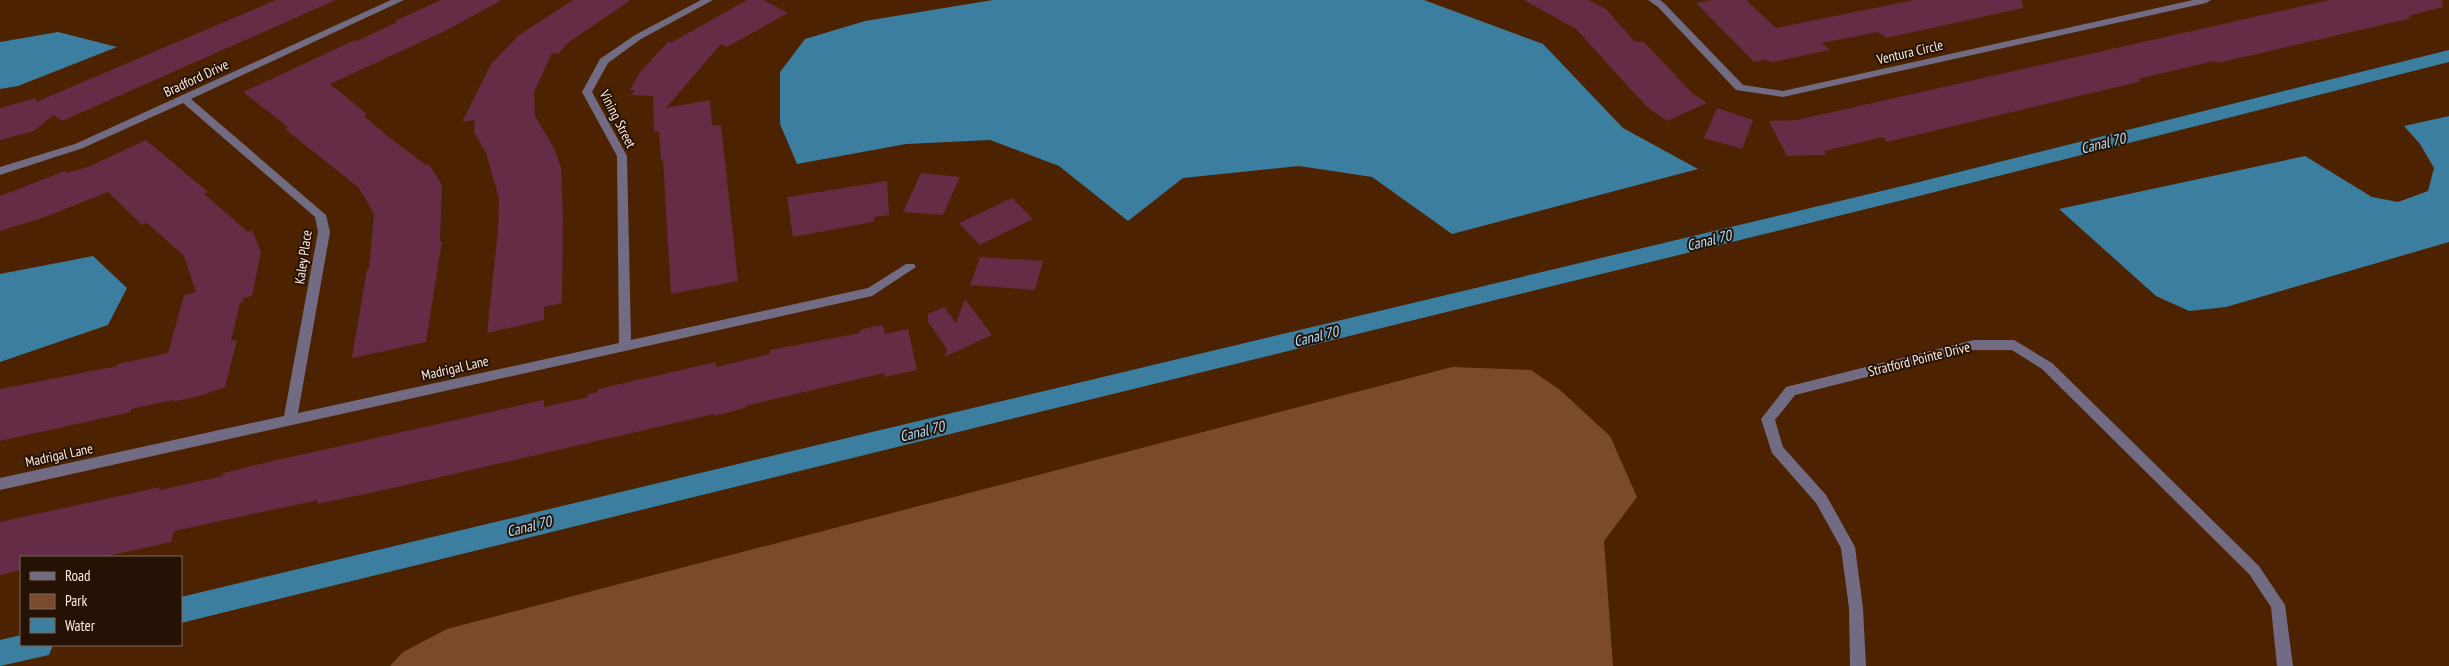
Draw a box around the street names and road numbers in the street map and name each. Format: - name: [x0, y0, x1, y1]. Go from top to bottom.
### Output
- street label: Ventura Circle: [1874, 36, 1945, 69]
- street label: Bradford Drive: [161, 55, 232, 101]
- street label: Vining Street: [595, 86, 640, 151]
- street label: Kaley Place: [290, 229, 316, 285]
- street label: Stratford Pointe Drive: [1866, 338, 1972, 380]
- street label: Madrigal Lane: [420, 351, 491, 384]
- street label: Madrigal Lane: [24, 439, 95, 471]

